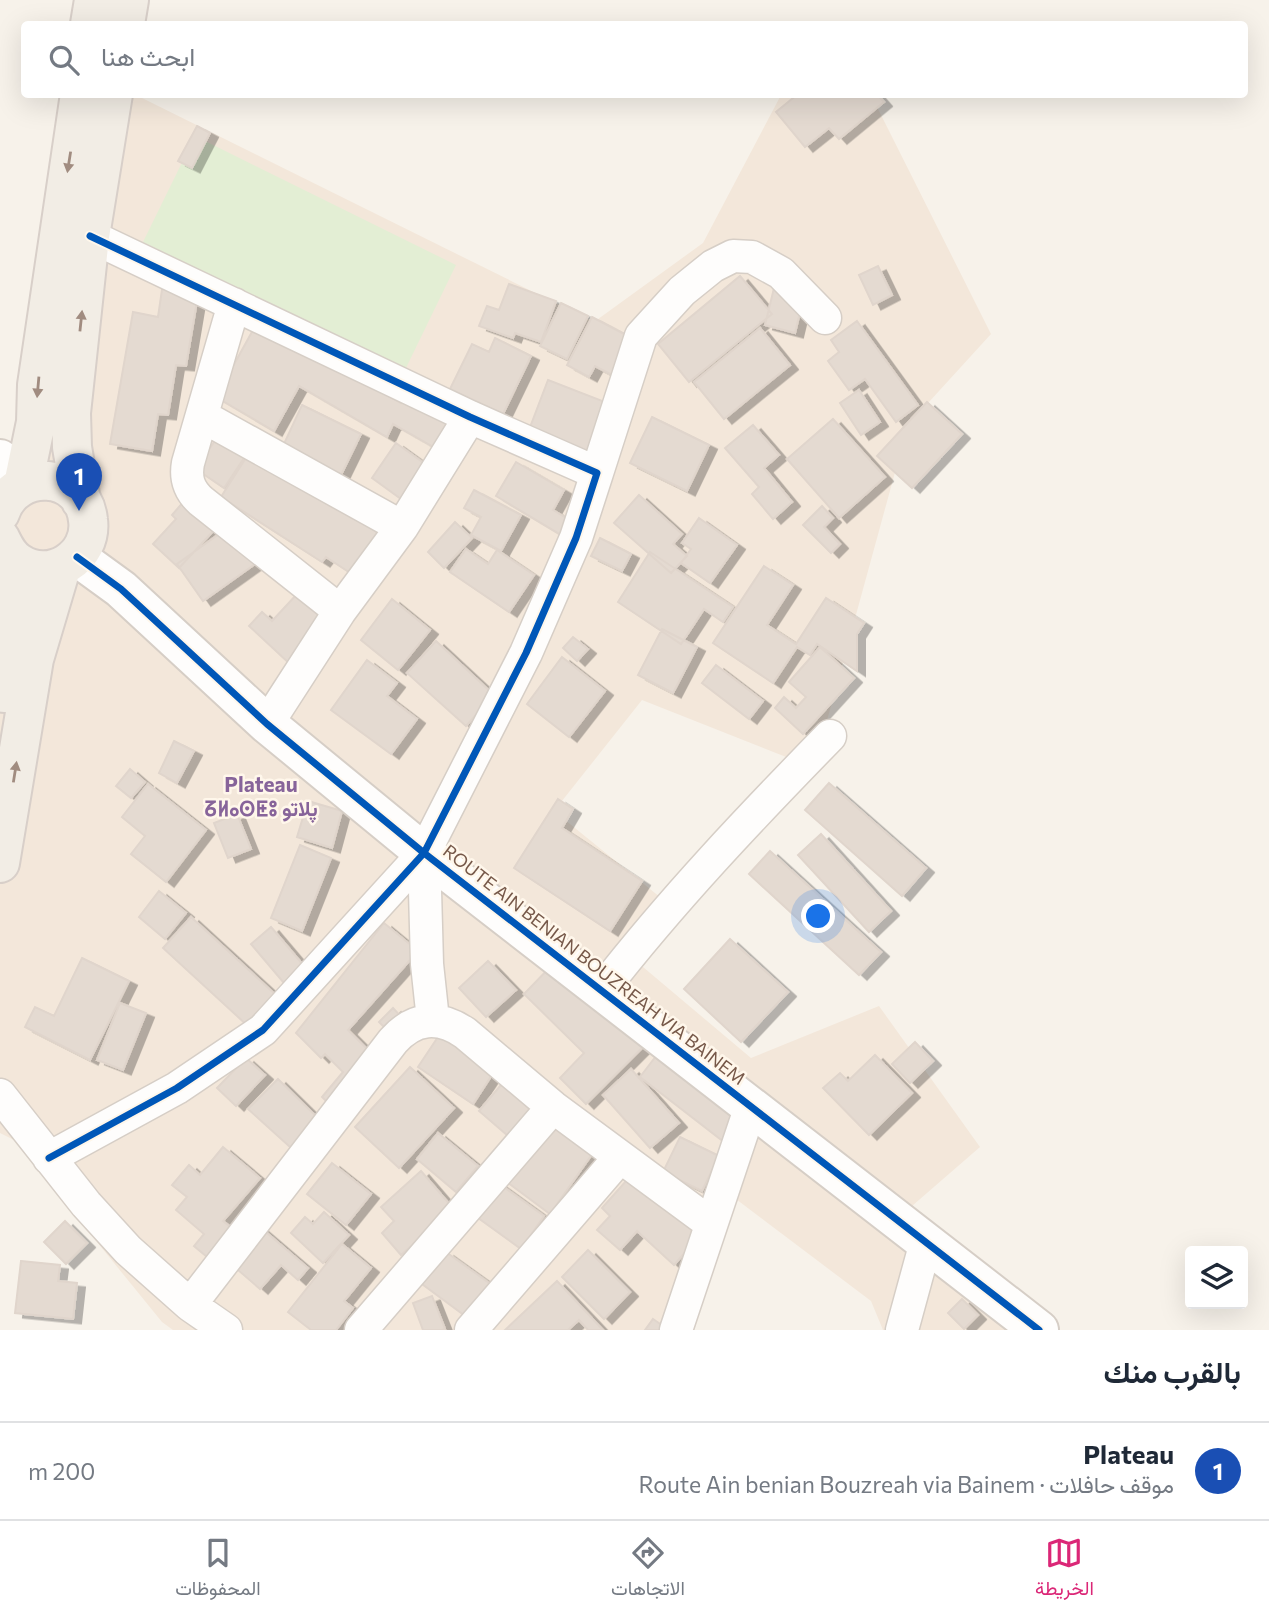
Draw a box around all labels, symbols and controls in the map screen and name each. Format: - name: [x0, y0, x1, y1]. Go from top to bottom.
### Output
- search box: [21, 21, 1248, 98]
- text: ابحث هنا: [101, 40, 195, 71]
- icon: search: [45, 41, 83, 79]
- one-way arrow: [63, 151, 74, 173]
- one-way arrow: [76, 310, 87, 332]
- one-way arrow: [32, 376, 43, 398]
- pin: 1: [56, 453, 102, 511]
- one-way arrow: [10, 761, 21, 783]
- district label: Plateau ⵒⵍⴰⵙⵟⵓ پلاتو: [204, 771, 318, 823]
- street label: ROUTE AIN BENIAN BOUZREAH VIA BAINEM: [439, 839, 750, 1089]
- your location: [801, 899, 835, 933]
- map controls: [1185, 1246, 1248, 1309]
- button: layers: [1185, 1246, 1248, 1309]
- text: بالقرب منك: [1104, 1352, 1241, 1389]
- text: Plateau: [1083, 1438, 1174, 1469]
- text: 200 m: [28, 1457, 95, 1485]
- text: 1: [1213, 1457, 1223, 1485]
- text: موقف حافلات · Route Ain benian Bouzreah via Bainem: [639, 1470, 1174, 1498]
- tab: المحفوظات: [175, 1534, 261, 1605]
- tab: الاتجاهات: [611, 1534, 685, 1605]
- tab: الخريطة: [1035, 1534, 1094, 1605]

